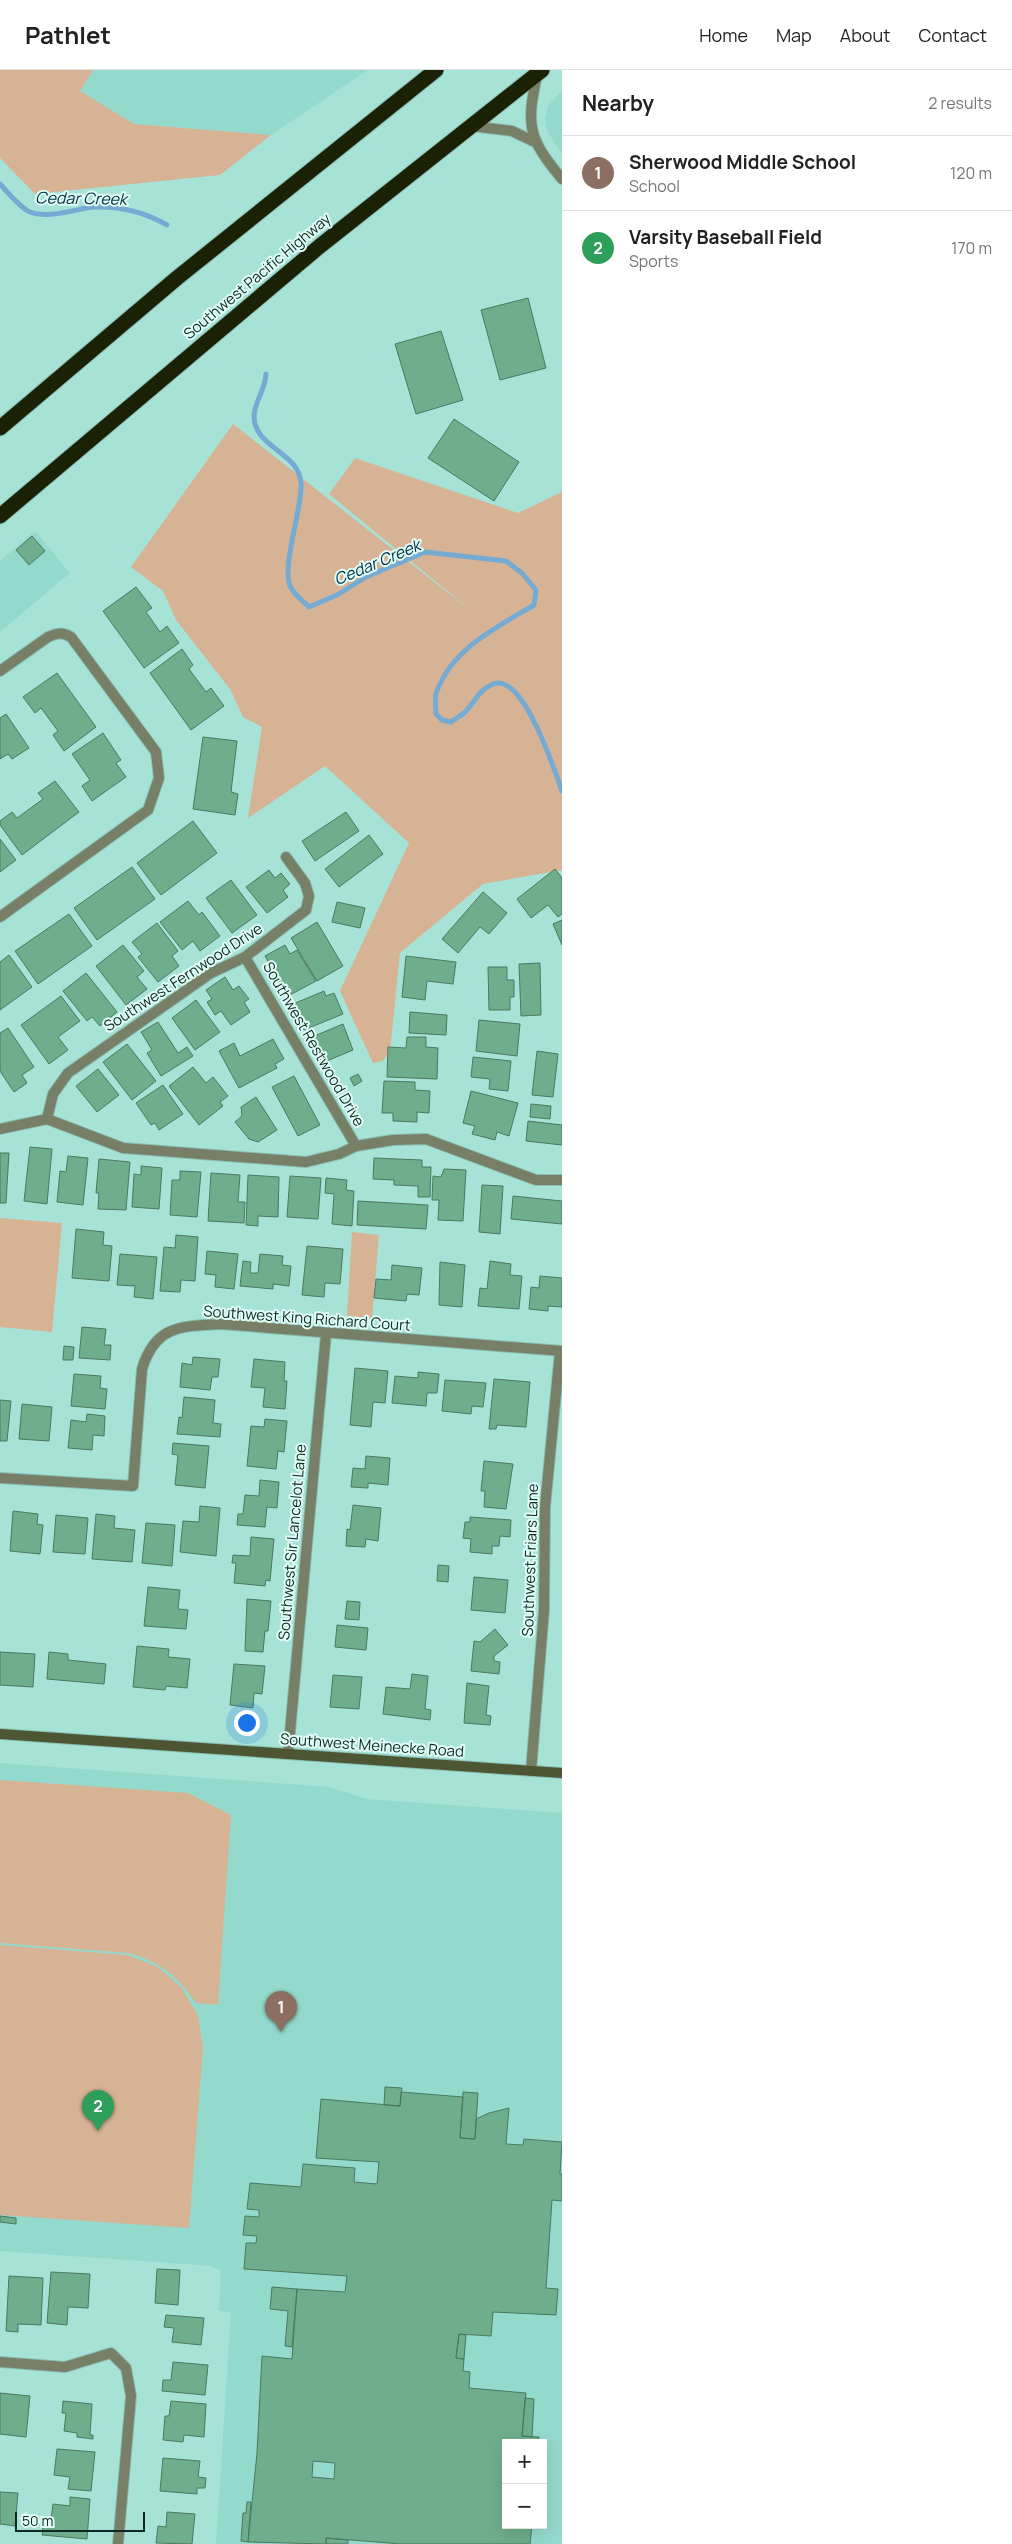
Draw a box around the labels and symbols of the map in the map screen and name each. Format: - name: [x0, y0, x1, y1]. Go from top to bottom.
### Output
- water label: Cedar Creek: [35, 186, 129, 210]
- street label: Southwest Pacific Highway: [179, 208, 335, 344]
- water label: Cedar Creek: [330, 533, 425, 590]
- street label: Southwest Fernwood Drive: [100, 918, 267, 1036]
- street label: Southwest Restwood Drive: [258, 958, 370, 1130]
- street label: Southwest King Richard Court: [203, 1300, 411, 1336]
- street label: Southwest Sir Lancelot Lane: [273, 1443, 311, 1641]
- street label: Southwest Friars Lane: [517, 1483, 543, 1637]
- your location: [234, 1710, 260, 1736]
- street label: Southwest Meinecke Road: [279, 1728, 465, 1762]
- pin: 1: [265, 1991, 297, 2032]
- pin: 2: [82, 2090, 114, 2131]
- scale bar: [15, 2509, 145, 2532]

